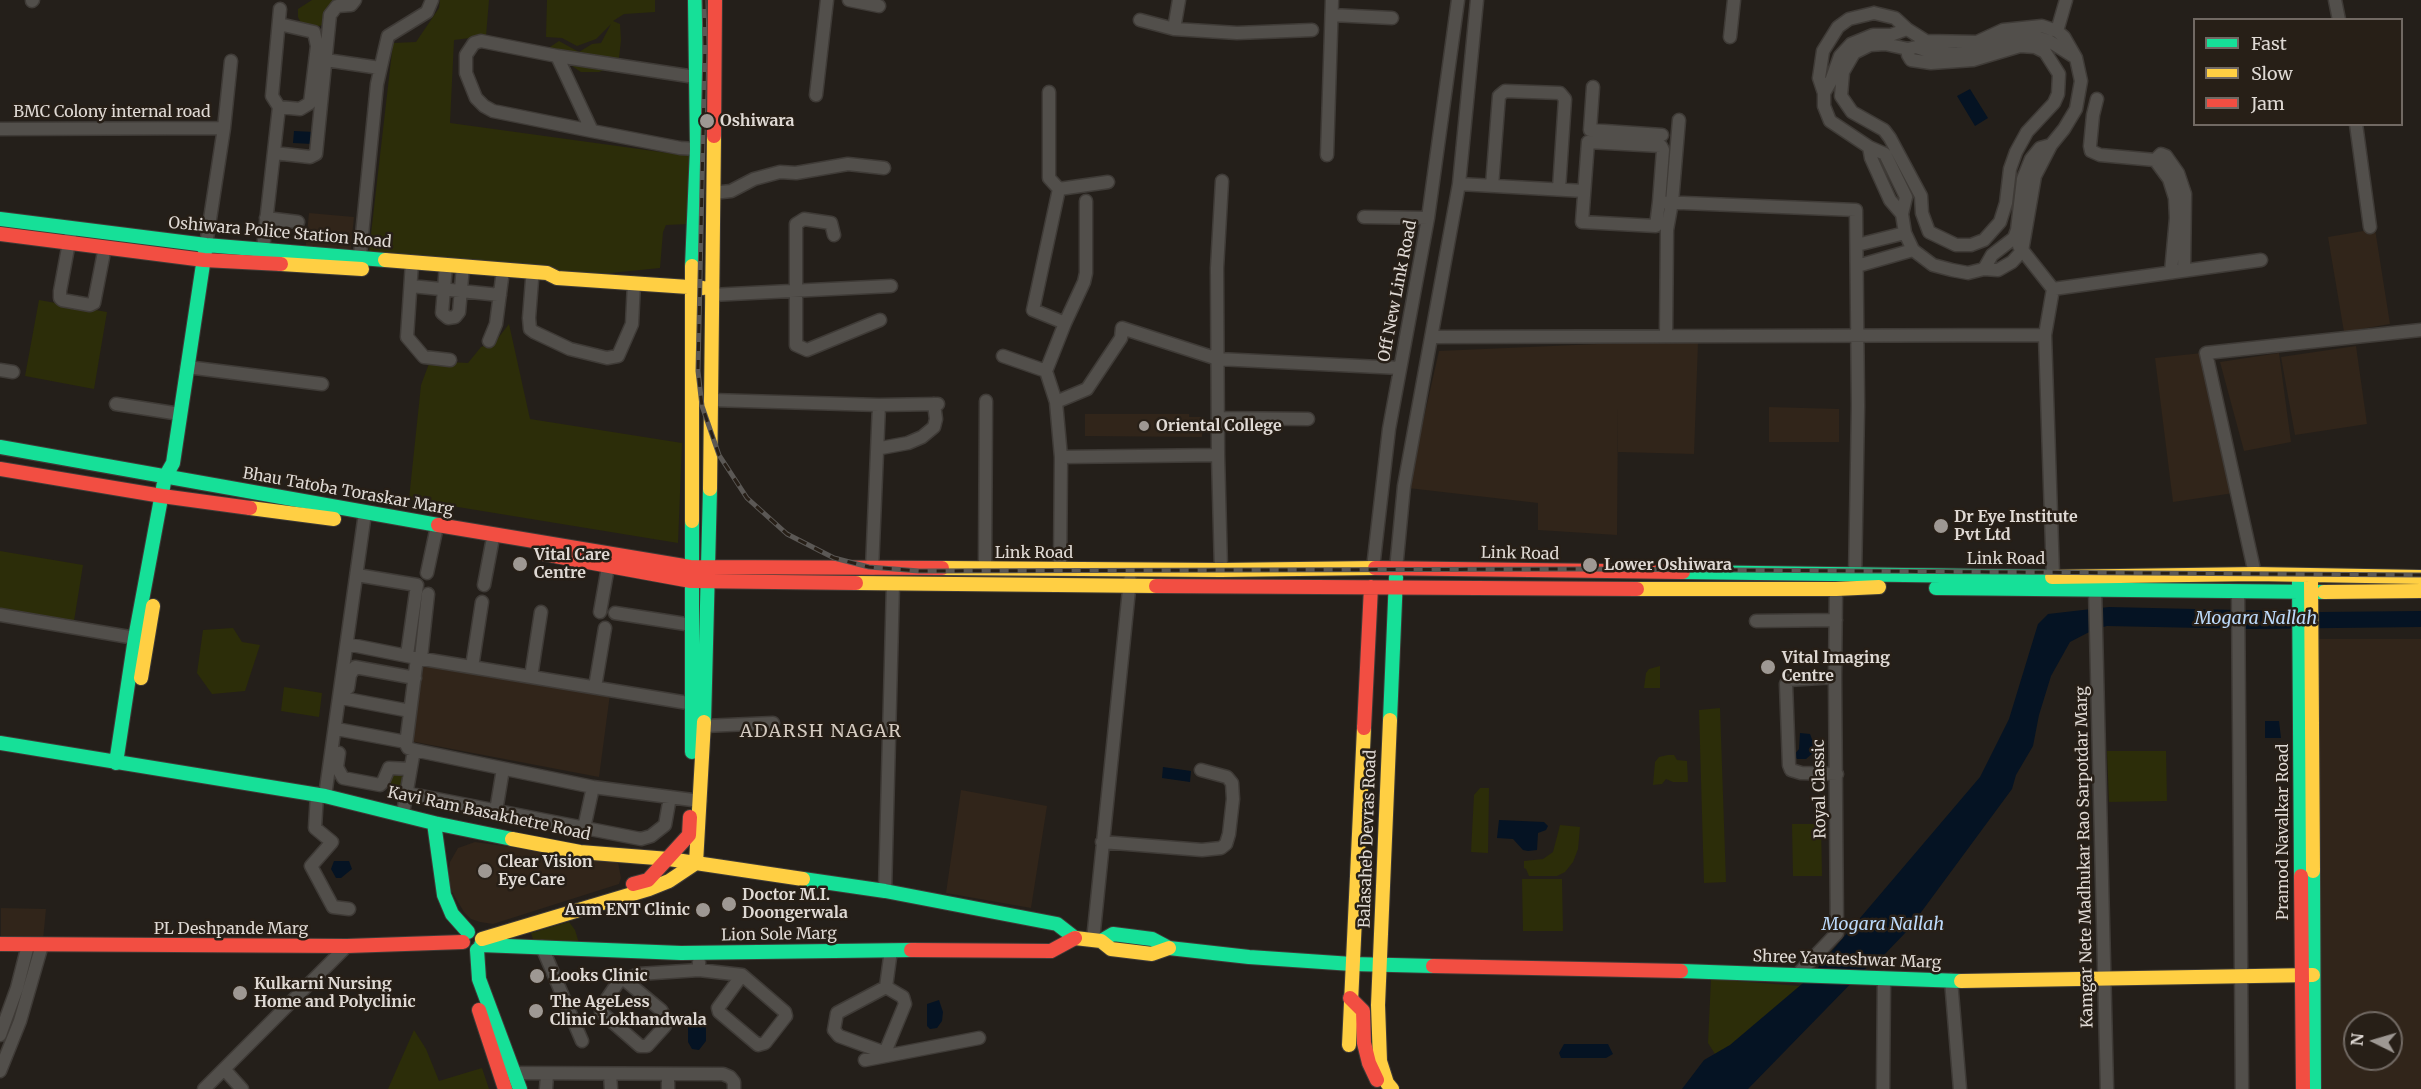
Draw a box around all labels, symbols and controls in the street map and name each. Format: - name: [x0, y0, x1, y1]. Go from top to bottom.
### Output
- legend: [2193, 18, 2403, 126]
- text: Fast: [2251, 32, 2287, 55]
- text: Slow: [2251, 62, 2293, 85]
- text: Jam: [2251, 92, 2285, 115]
- street label: BMC Colony internal road: [13, 102, 211, 122]
- place label: Oshiwara: [720, 111, 795, 131]
- marker: Oshiwara: [698, 112, 716, 130]
- street label: Oshiwara Police Station Road: [168, 214, 392, 252]
- street label: Off New Link Road: [1375, 218, 1421, 364]
- place label: Oriental College: [1156, 416, 1282, 436]
- marker: Oriental College: [1137, 419, 1151, 433]
- street label: Bhau Tatoba Toraskar Marg: [241, 464, 455, 520]
- place label: Dr Eye Institute Pvt Ltd: [1954, 507, 2078, 545]
- marker: Dr Eye Institute Pvt Ltd: [1932, 517, 1950, 535]
- street label: Link Road: [995, 543, 1073, 563]
- street label: Link Road: [1481, 544, 1559, 564]
- place label: Vital Care Centre: [534, 545, 610, 583]
- street label: Link Road: [1967, 549, 2045, 569]
- marker: Vital Care Centre: [511, 555, 529, 573]
- place label: Lower Oshiwara: [1604, 555, 1732, 575]
- marker: Lower Oshiwara: [1581, 556, 1599, 574]
- water label: Mogara Nallah: [2195, 608, 2317, 630]
- place label: Vital Imaging Centre: [1782, 648, 1890, 686]
- marker: Vital Imaging Centre: [1759, 658, 1777, 676]
- street label: Kamgar Nete Madhukar Rao Sarpotdar Marg: [2072, 686, 2098, 1028]
- district label: ADARSH NAGAR: [740, 721, 902, 743]
- street label: Royal Classic: [1810, 739, 1830, 839]
- street label: Pramod Navalkar Road: [2273, 744, 2293, 920]
- street label: Balasaheb Devras Road: [1355, 749, 1381, 929]
- street label: Kavi Ram Basakhetre Road: [386, 783, 592, 845]
- place label: Clear Vision Eye Care: [498, 852, 593, 890]
- marker: Clear Vision Eye Care: [476, 862, 494, 880]
- place label: Doctor M.I. Doongerwala: [742, 885, 848, 923]
- marker: Doctor M.I. Doongerwala: [720, 895, 738, 913]
- place label: Aum ENT Clinic: [565, 900, 690, 920]
- marker: Aum ENT Clinic: [694, 901, 712, 919]
- water label: Mogara Nallah: [1822, 914, 1944, 936]
- street label: PL Deshpande Marg: [154, 919, 308, 939]
- street label: Lion Sole Marg: [721, 924, 837, 946]
- street label: Shree Yavateshwar Marg: [1752, 947, 1942, 973]
- place label: Looks Clinic: [550, 966, 648, 986]
- marker: Looks Clinic: [528, 967, 546, 985]
- place label: Kulkarni Nursing Home and Polyclinic: [254, 974, 416, 1012]
- marker: Kulkarni Nursing Home and Polyclinic: [231, 984, 249, 1002]
- place label: The AgeLess Clinic Lokhandwala: [550, 992, 707, 1030]
- marker: The AgeLess Clinic Lokhandwala: [527, 1002, 545, 1020]
- north arrow: [2343, 1011, 2403, 1071]
- text: N: [2347, 1032, 2368, 1047]

